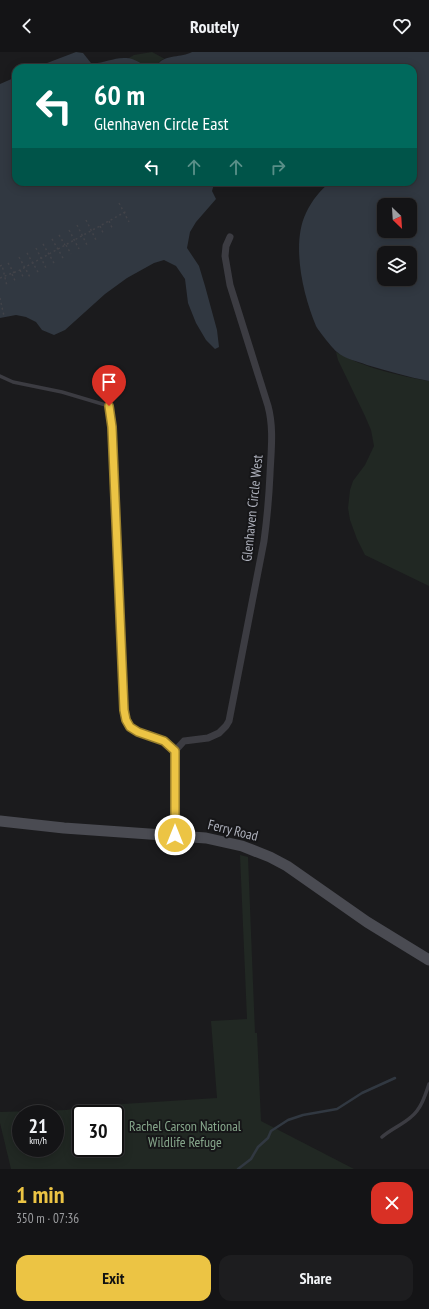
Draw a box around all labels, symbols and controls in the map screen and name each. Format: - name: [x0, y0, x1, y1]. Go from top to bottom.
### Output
- icon: back: [16, 15, 38, 37]
- text: Routely: [190, 15, 239, 38]
- icon: heart: [391, 15, 413, 37]
- text: 60 m: [94, 76, 145, 113]
- icon: left: [28, 80, 80, 132]
- text: Glenhaven Circle East: [94, 112, 229, 135]
- icon: left: [141, 156, 163, 178]
- icon: ahead: [183, 156, 205, 178]
- icon: ahead: [225, 156, 247, 178]
- icon: right: [267, 156, 289, 178]
- north arrow: [377, 198, 417, 238]
- map controls: [377, 198, 417, 286]
- button: layers: [377, 246, 417, 286]
- pin: [92, 365, 126, 406]
- icon: arrive: [98, 371, 120, 393]
- street label: Glenhaven Circle West: [237, 453, 267, 562]
- position arrow: [154, 814, 196, 856]
- street label: Ferry Road: [206, 815, 260, 845]
- speed limit sign: 30: [72, 1105, 124, 1157]
- text: 21: [28, 1113, 48, 1139]
- park label: Rachel Carson National Wildlife Refuge: [129, 1117, 242, 1151]
- text: km/h: [29, 1134, 47, 1147]
- text: 1 min: [16, 1179, 64, 1210]
- button: close: [371, 1182, 413, 1224]
- text: 350 m · 07:36: [16, 1210, 79, 1227]
- button: Exit: [16, 1255, 211, 1301]
- button: Share: [219, 1255, 413, 1301]

